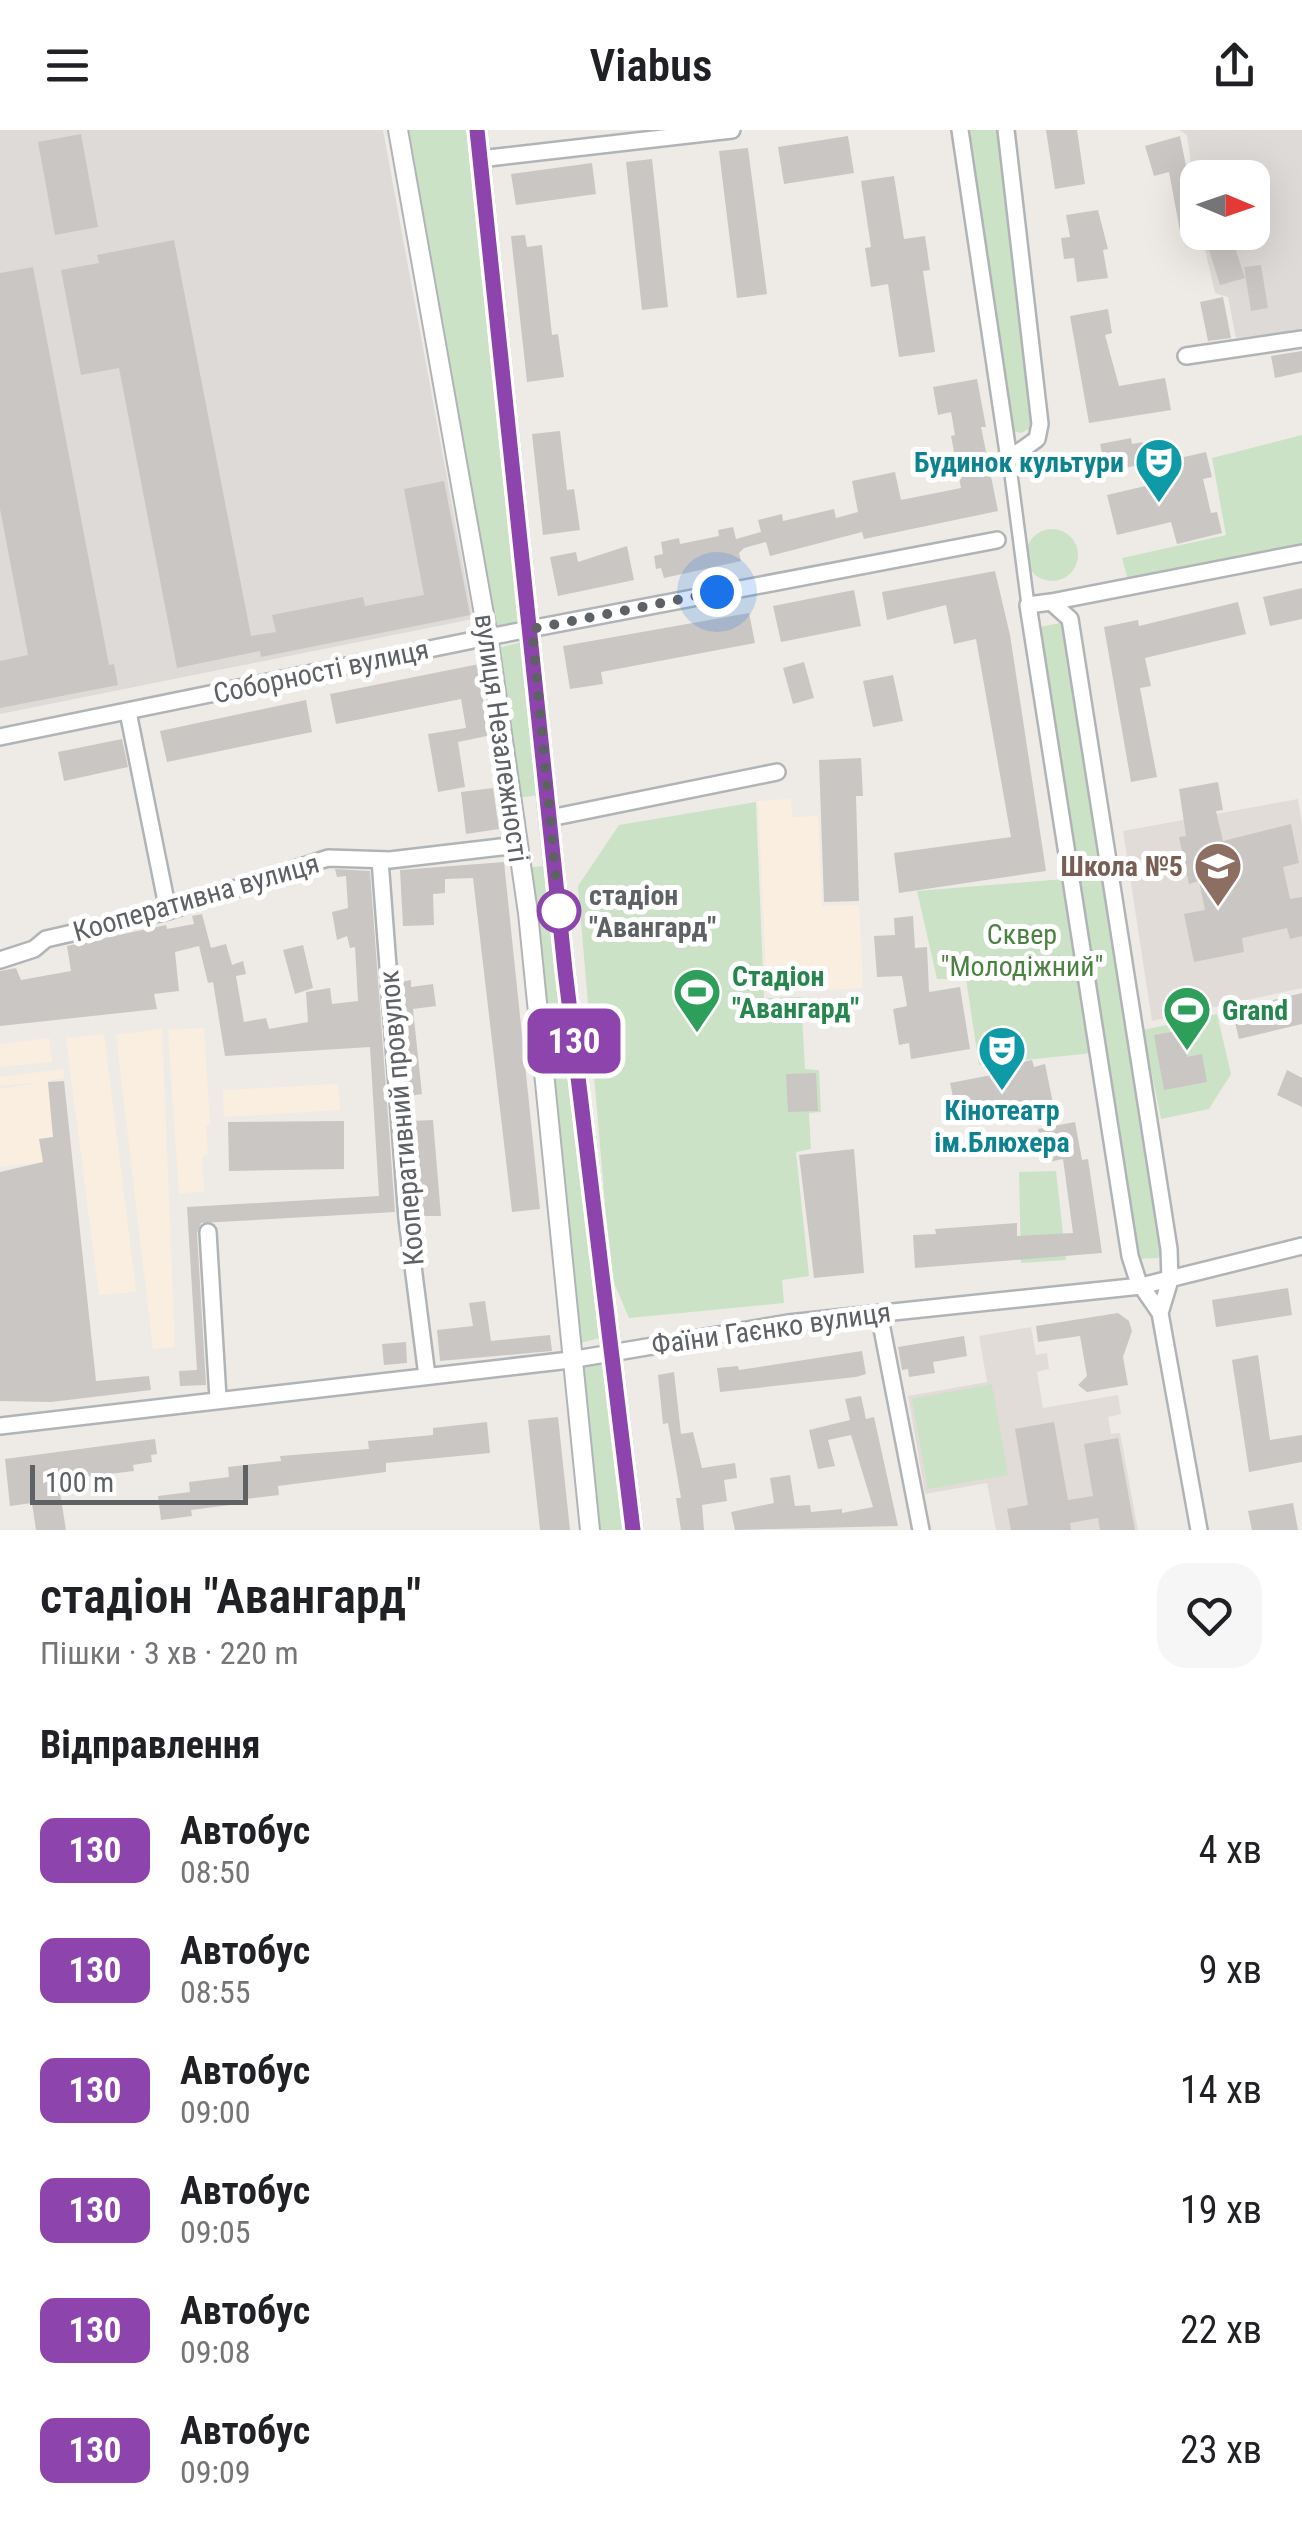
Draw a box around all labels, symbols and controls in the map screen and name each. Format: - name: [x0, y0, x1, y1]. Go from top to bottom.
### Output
- icon: menu: [40, 38, 95, 93]
- icon: share: [1207, 38, 1262, 93]
- text: Viabus: [590, 39, 712, 92]
- north arrow: [1180, 160, 1270, 250]
- map controls: [1180, 160, 1270, 250]
- theatre icon: Будинок культури: [1133, 436, 1185, 504]
- place label: Будинок культури: [914, 446, 1124, 479]
- your location: [692, 567, 742, 617]
- street label: вулиця Незалежності: [468, 612, 535, 864]
- street label: Соборності вулиця: [210, 633, 432, 710]
- school or university icon: Школа №5: [1192, 840, 1244, 908]
- street label: Кооперативна вулиця: [69, 847, 323, 948]
- place label: Школа №5: [1060, 850, 1183, 883]
- place label: стадіон "Авангард": [589, 879, 716, 944]
- marker: стадіон "Авангард": [538, 890, 580, 932]
- park label: Сквер "Молодіжний": [940, 918, 1104, 983]
- place label: Стадіон "Авангард": [732, 960, 859, 1025]
- sports icon: Стадіон "Авангард": [671, 966, 723, 1034]
- street label: Кооперативний провулок: [372, 969, 431, 1267]
- sports icon: Grand: [1161, 984, 1213, 1052]
- place label: Grand: [1222, 994, 1288, 1027]
- line badge: 130: [516, 1008, 632, 1074]
- text: 130: [547, 1021, 601, 1062]
- theatre icon: Кінотеатр ім.Блюхера: [976, 1024, 1028, 1092]
- place label: Кінотеатр ім.Блюхера: [934, 1094, 1070, 1159]
- street label: Фаїни Гаєнко вулиця: [649, 1295, 893, 1362]
- scale bar: [30, 1460, 248, 1504]
- text: 100 m: [45, 1466, 114, 1499]
- button: heart: [1157, 1563, 1262, 1668]
- text: стадіон "Авангард": [40, 1568, 421, 1625]
- text: Пішки · 3 хв · 220 m: [40, 1634, 299, 1672]
- text: Відправлення: [40, 1723, 261, 1767]
- text: Автобус: [180, 1809, 310, 1853]
- text: 4 хв: [1199, 1828, 1262, 1872]
- text: 130: [68, 1830, 122, 1871]
- text: 08:50: [180, 1853, 251, 1891]
- text: Автобус: [180, 1929, 310, 1973]
- text: 9 хв: [1199, 1948, 1262, 1992]
- text: 130: [68, 1950, 122, 1991]
- text: 08:55: [180, 1973, 251, 2011]
- text: Автобус: [180, 2049, 310, 2093]
- text: 14 хв: [1180, 2068, 1262, 2112]
- text: 130: [68, 2070, 122, 2111]
- text: 09:00: [180, 2093, 251, 2131]
- text: Автобус: [180, 2169, 310, 2213]
- text: 19 хв: [1180, 2188, 1262, 2232]
- text: 130: [68, 2190, 122, 2231]
- text: 09:05: [180, 2213, 251, 2251]
- text: Автобус: [180, 2289, 310, 2333]
- text: 22 хв: [1180, 2308, 1262, 2352]
- text: 130: [68, 2310, 122, 2351]
- text: 09:08: [180, 2333, 251, 2371]
- text: Автобус: [180, 2409, 310, 2453]
- text: 23 хв: [1180, 2428, 1262, 2472]
- text: 130: [68, 2430, 122, 2471]
- text: 09:09: [180, 2453, 251, 2491]

